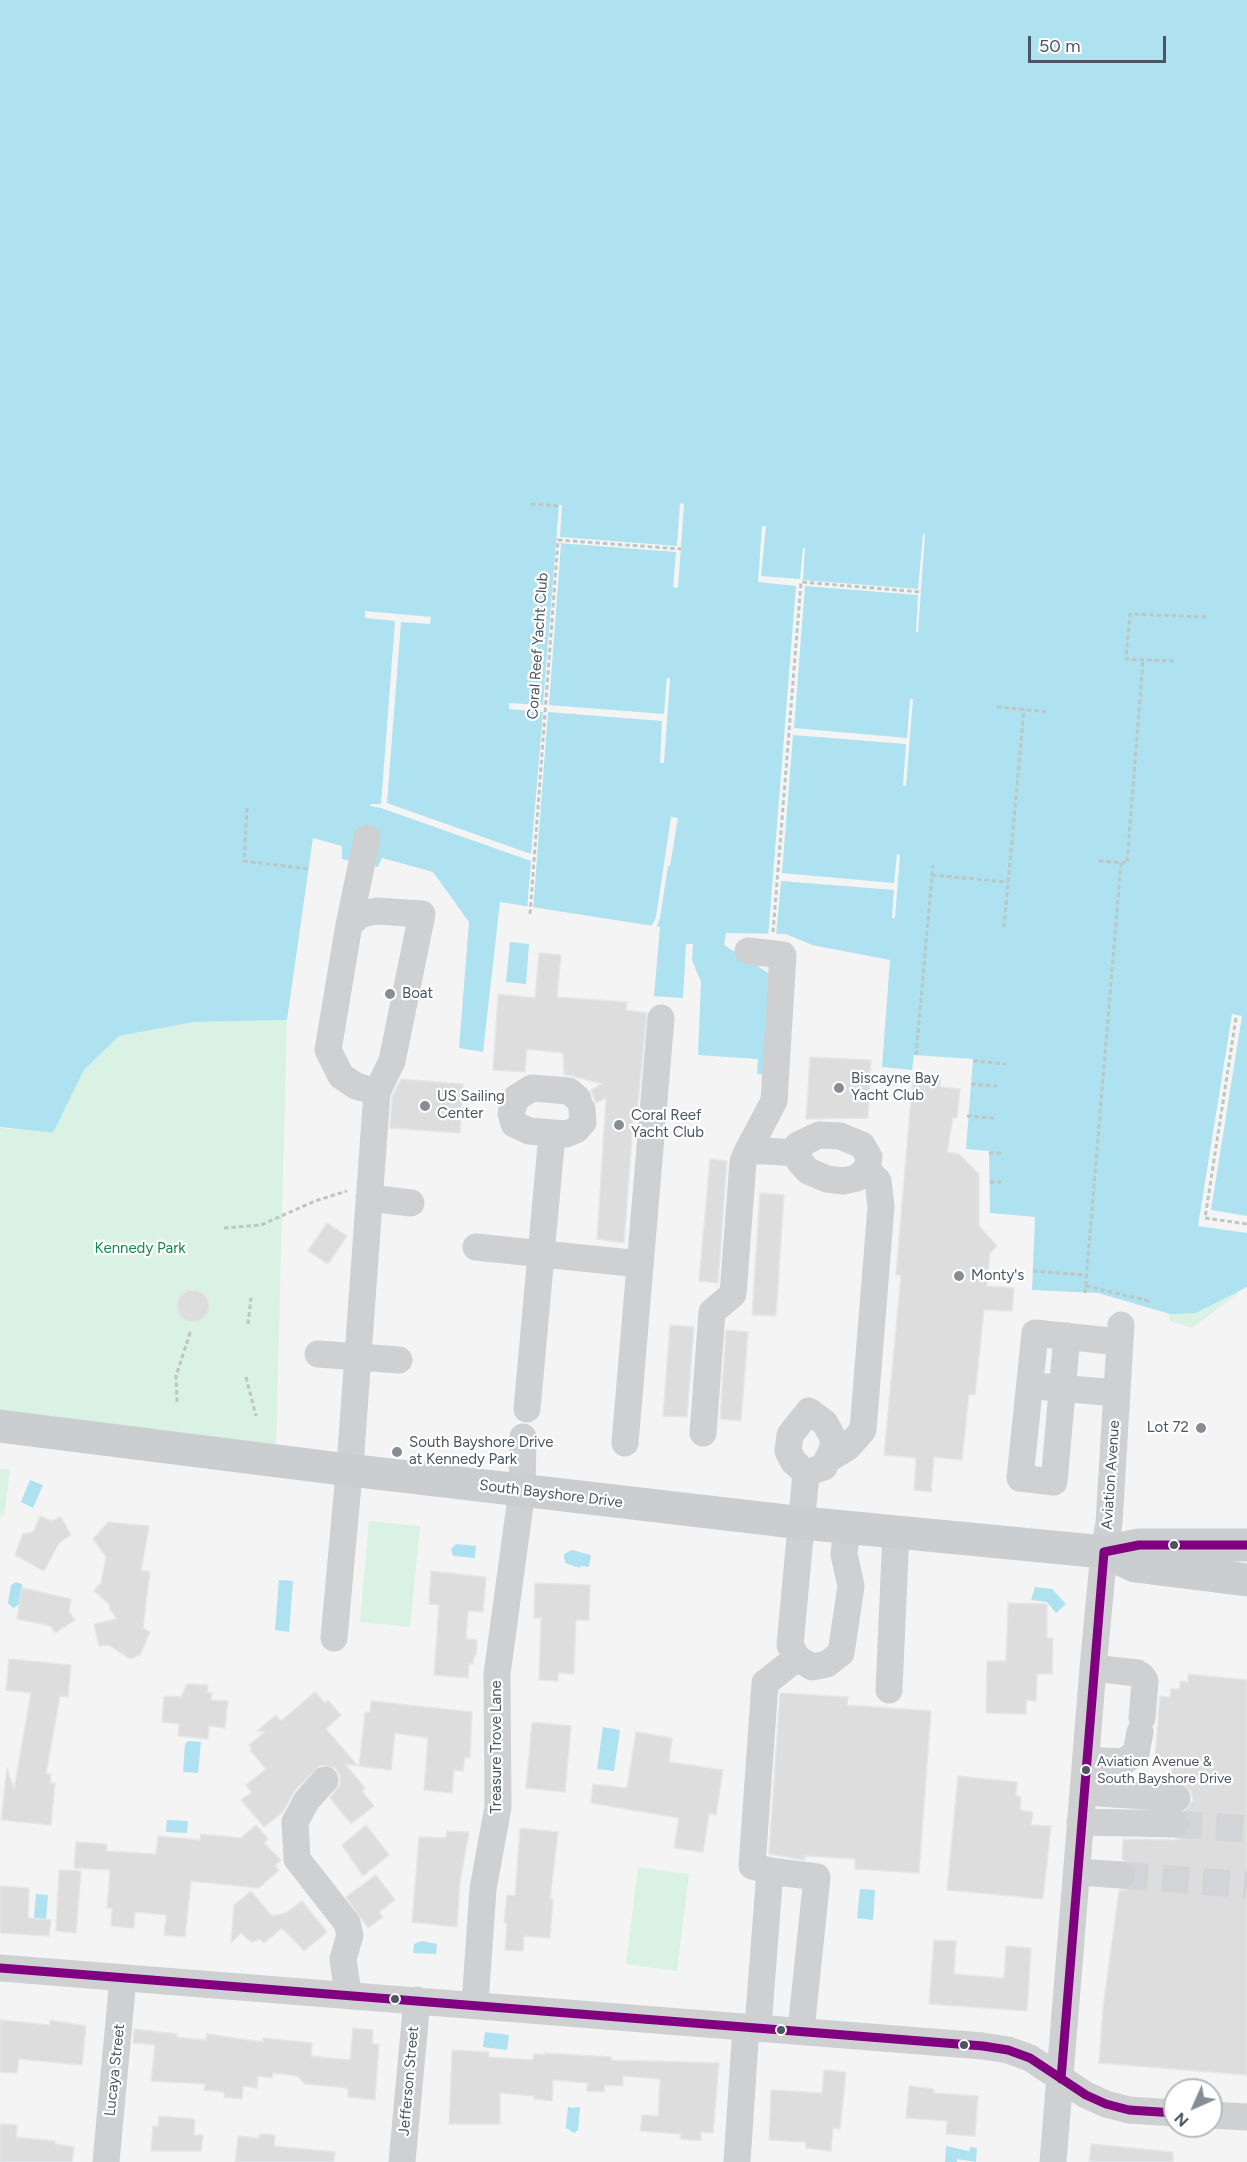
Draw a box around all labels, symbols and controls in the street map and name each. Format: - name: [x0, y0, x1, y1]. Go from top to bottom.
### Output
- scale bar: [1031, 24, 1169, 62]
- text: 50 m: [1039, 35, 1081, 57]
- street label: Coral Reef Yacht Club: [524, 572, 552, 720]
- place label: Boat: [402, 985, 433, 1003]
- marker: Boat: [383, 987, 397, 1001]
- place label: Biscayne Bay Yacht Club: [851, 1070, 939, 1105]
- marker: Biscayne Bay Yacht Club: [832, 1081, 846, 1095]
- place label: US Sailing Center: [437, 1088, 505, 1123]
- marker: US Sailing Center: [418, 1099, 432, 1113]
- place label: Coral Reef Yacht Club: [631, 1107, 704, 1142]
- marker: Coral Reef Yacht Club: [612, 1118, 626, 1132]
- park label: Kennedy Park: [94, 1240, 186, 1258]
- place label: Monty's: [971, 1267, 1024, 1285]
- marker: Monty's: [952, 1269, 966, 1283]
- place label: Lot 72: [1147, 1419, 1189, 1437]
- street label: Aviation Avenue: [1098, 1420, 1124, 1530]
- marker: Lot 72: [1194, 1421, 1208, 1435]
- place label: South Bayshore Drive at Kennedy Park: [409, 1434, 553, 1469]
- marker: South Bayshore Drive at Kennedy Park: [390, 1445, 404, 1459]
- street label: South Bayshore Drive: [478, 1476, 624, 1512]
- unlabelled marker: [1168, 1539, 1180, 1551]
- street label: Treasure Trove Lane: [488, 1680, 506, 1814]
- place label: Aviation Avenue & South Bayshore Drive: [1097, 1754, 1232, 1786]
- marker: Aviation Avenue & South Bayshore Drive: [1080, 1764, 1092, 1776]
- unlabelled marker: [389, 1993, 401, 2005]
- street label: Lucaya Street: [101, 2023, 129, 2117]
- unlabelled marker: [775, 2024, 787, 2036]
- street label: Jefferson Street: [395, 2025, 423, 2137]
- unlabelled marker: [958, 2039, 970, 2051]
- north arrow: [1163, 2078, 1223, 2138]
- text: N: [1170, 2109, 1192, 2131]

